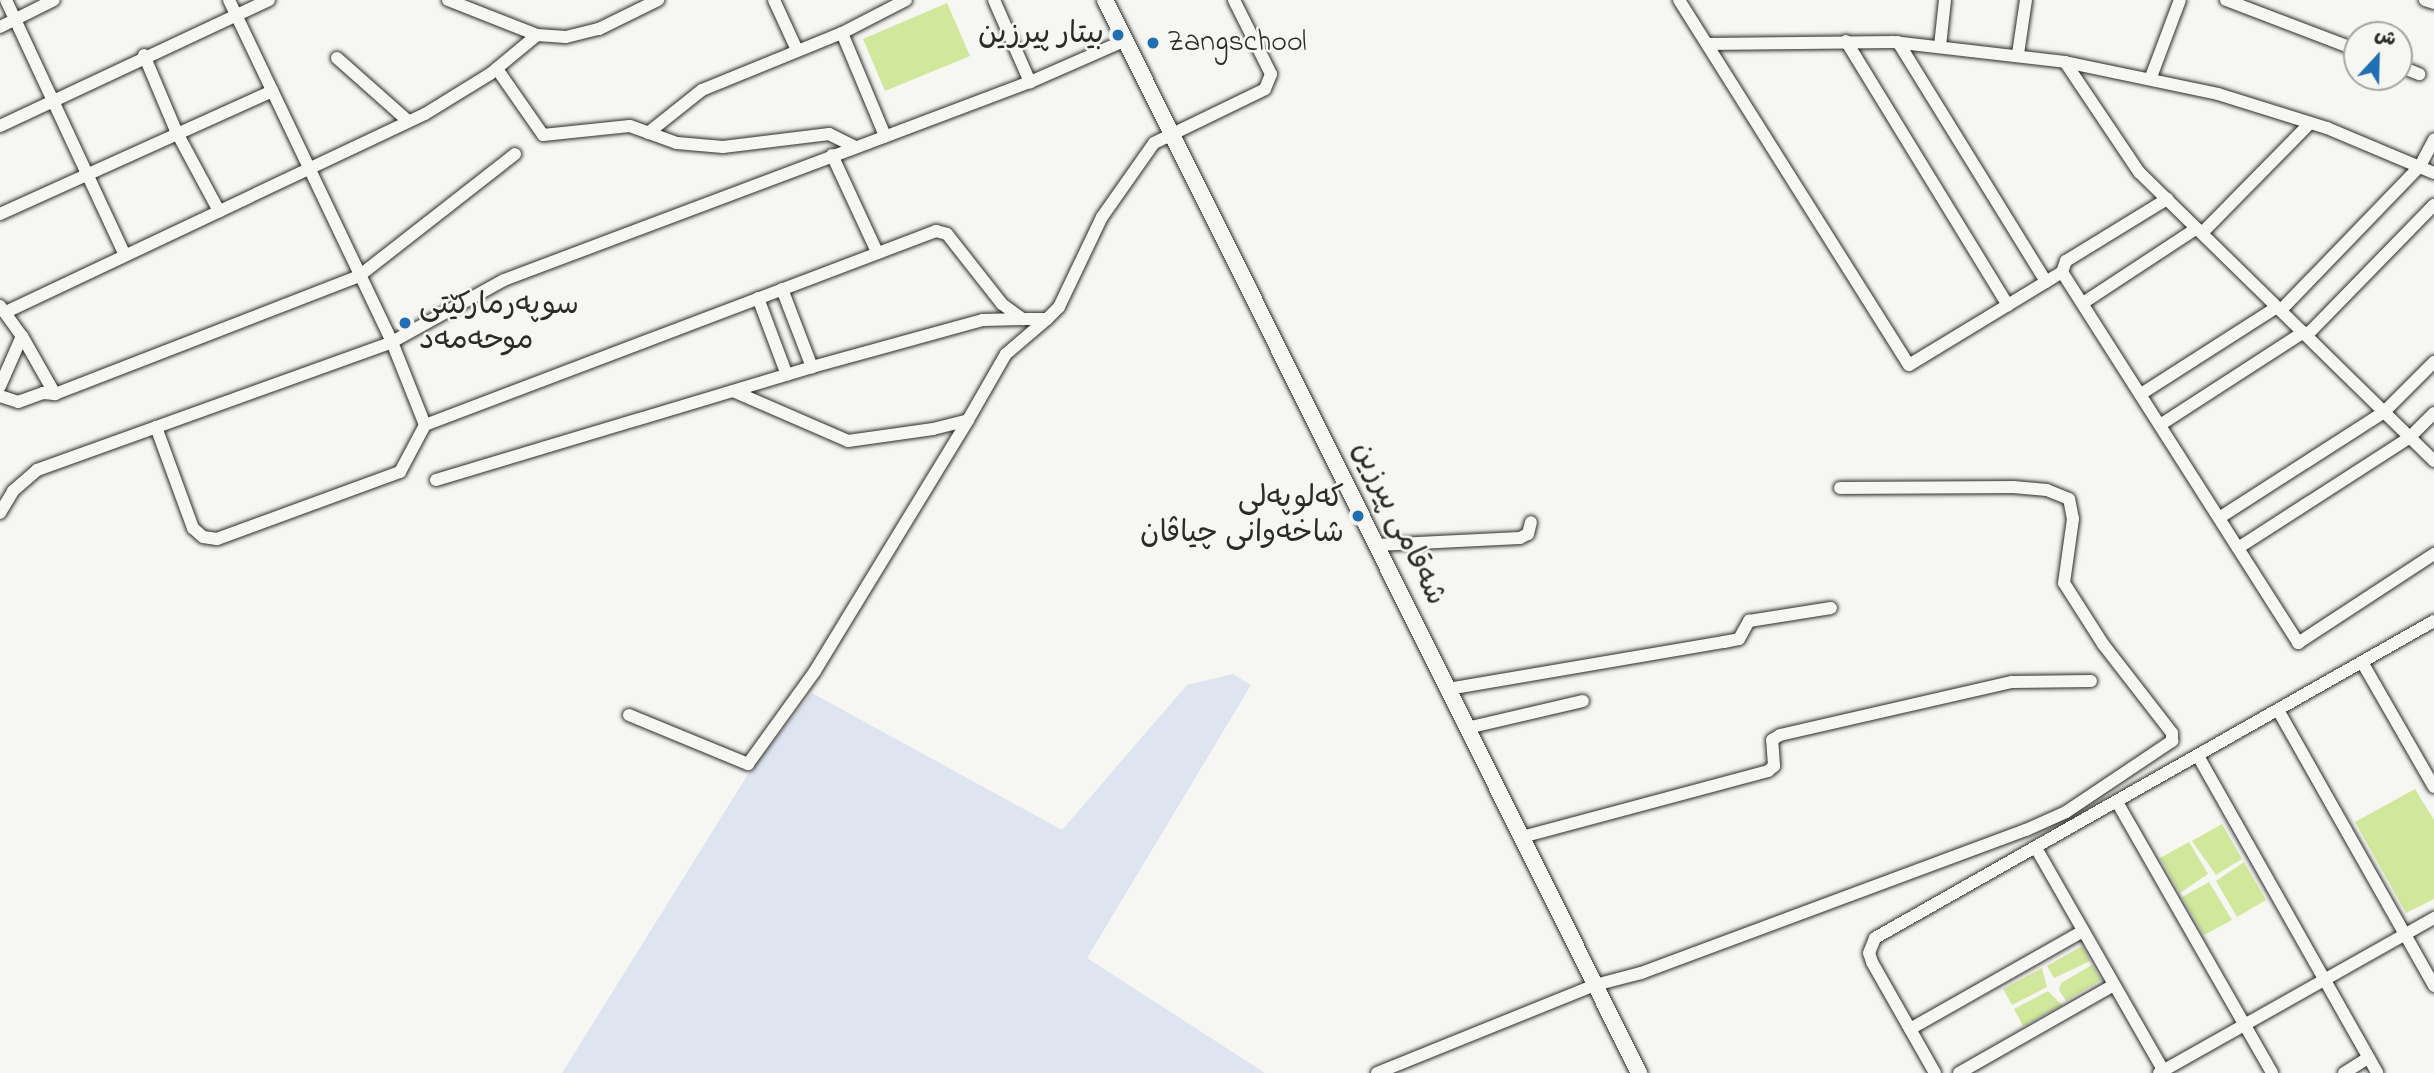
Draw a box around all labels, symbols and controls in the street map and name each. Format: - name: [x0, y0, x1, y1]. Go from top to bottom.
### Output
- place label: بيتار پيرزين: [978, 17, 1104, 53]
- north arrow: [2343, 21, 2413, 91]
- text: ش: [2371, 21, 2400, 54]
- place label: Zangschool: [1167, 25, 1307, 61]
- marker: بيتار پيرزين: [1110, 27, 1126, 43]
- marker: Zangschool: [1145, 35, 1161, 51]
- place label: سوپەرمارکێتی موحەمەد: [419, 288, 579, 358]
- marker: سوپەرمارکێتی موحەمەد: [397, 315, 413, 331]
- street label: شەقامی پیرزین: [1343, 436, 1453, 612]
- place label: کەلوپەلی شاخەوانی چیاڤان: [1140, 481, 1344, 552]
- marker: کەلوپەلی شاخەوانی چیاڤان: [1350, 508, 1366, 524]

